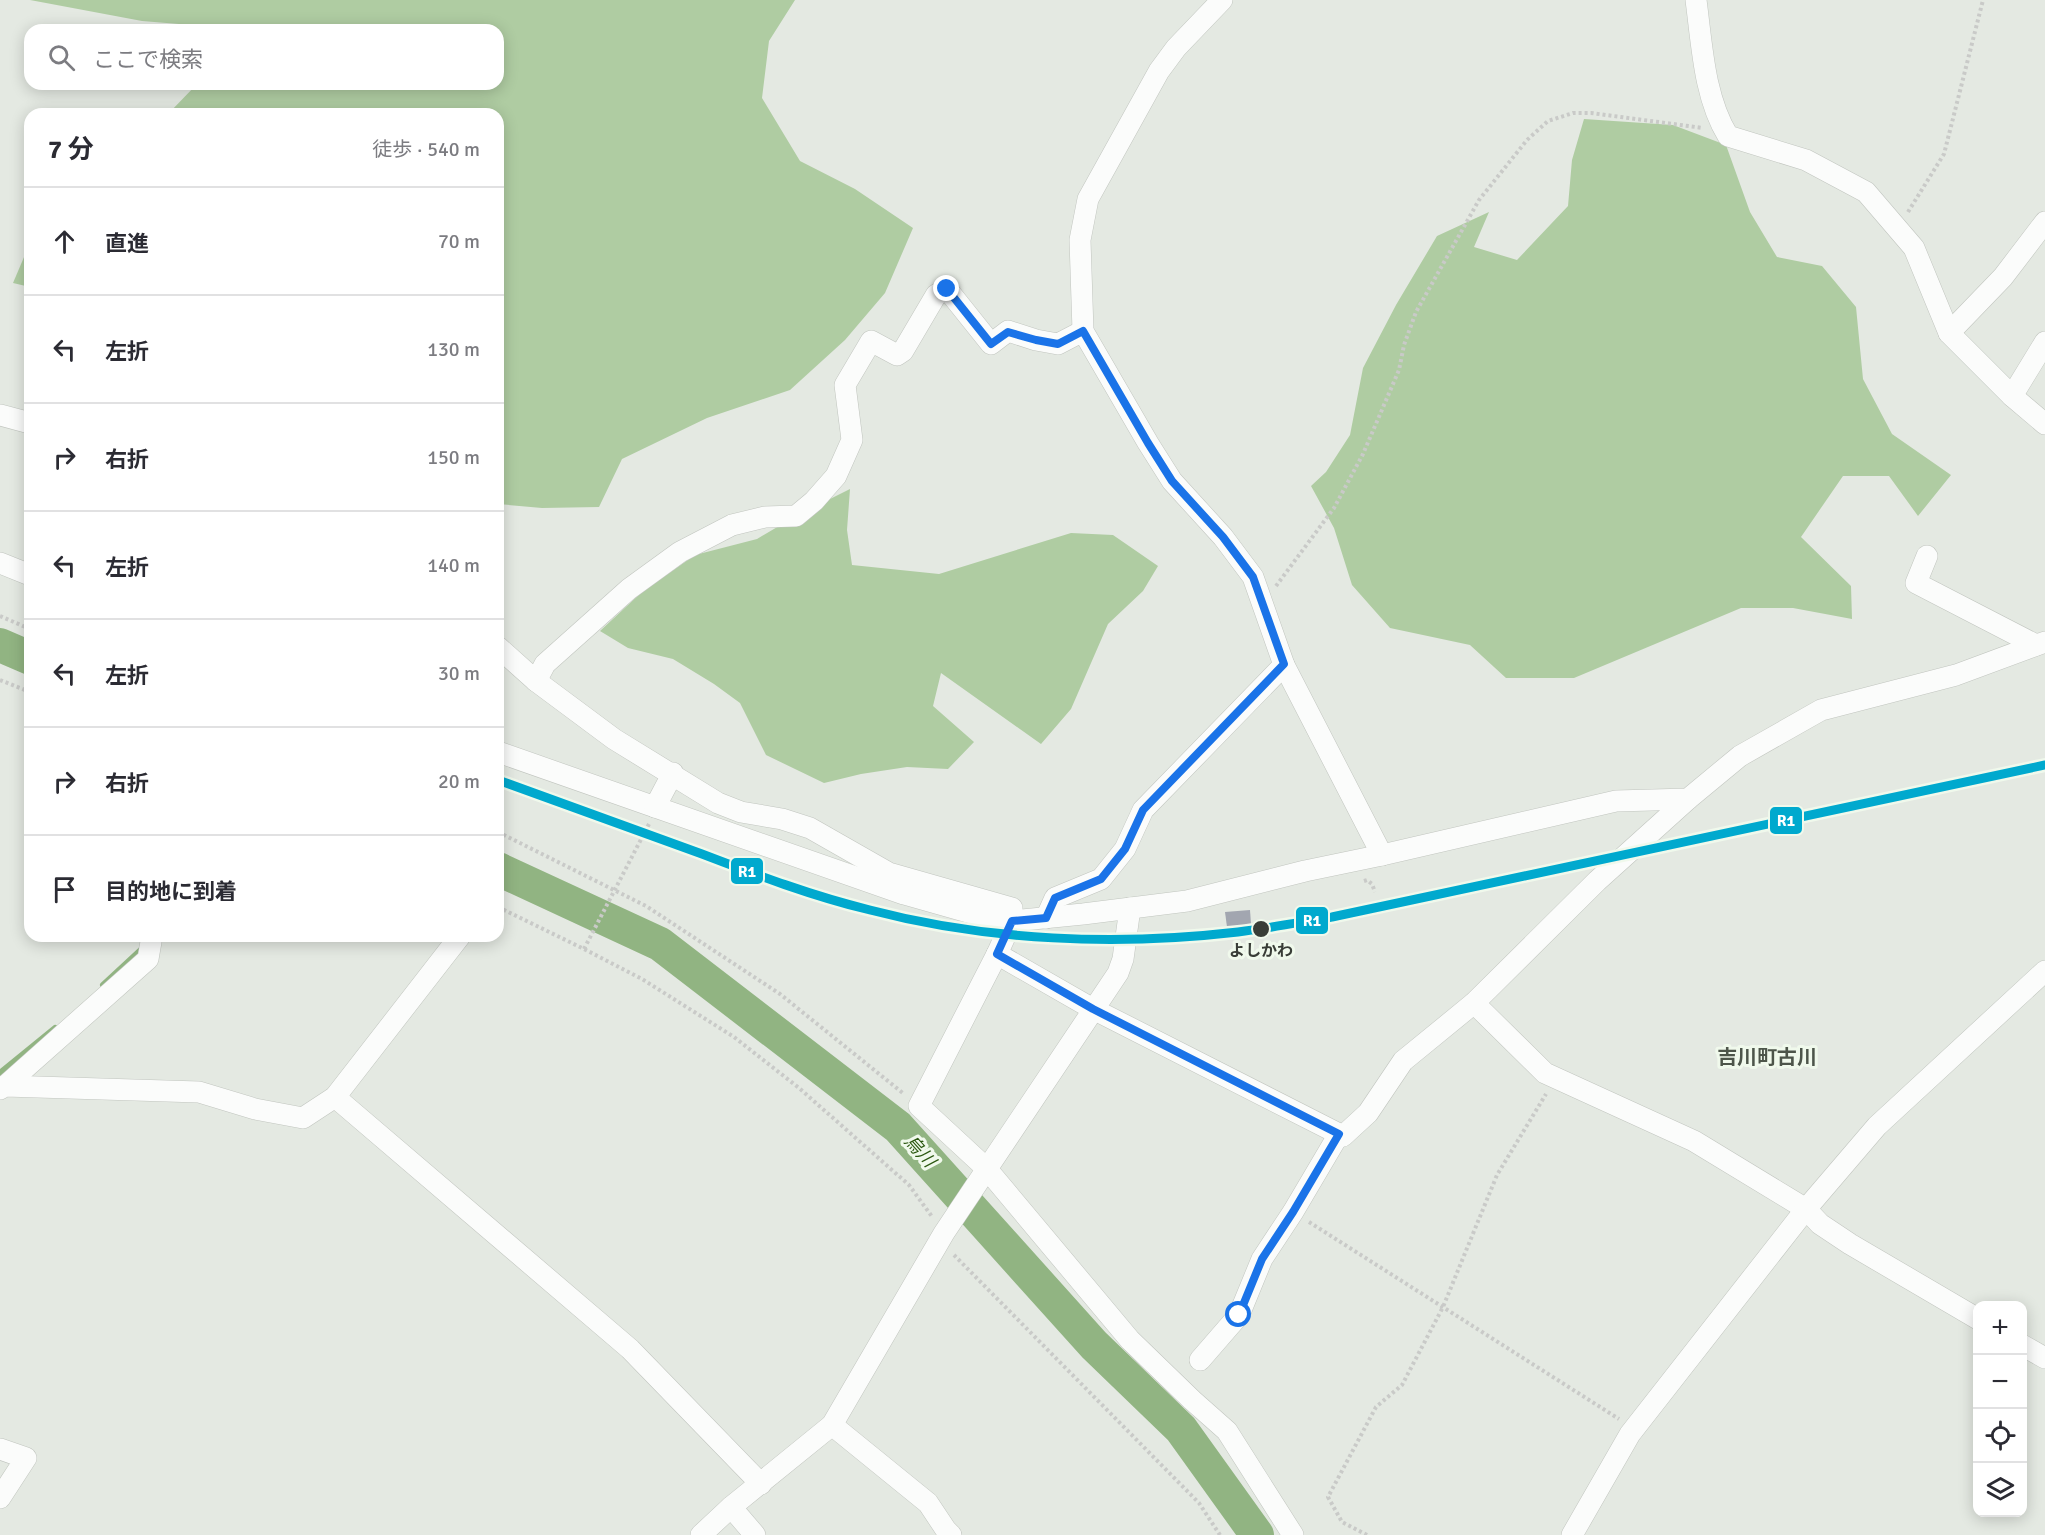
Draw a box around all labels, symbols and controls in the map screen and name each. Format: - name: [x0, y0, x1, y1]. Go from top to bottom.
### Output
- search box: [24, 24, 504, 90]
- icon: search: [45, 41, 78, 74]
- text: ここで検索: [93, 46, 203, 73]
- text: 7 分: [48, 134, 94, 166]
- text: 徒歩 · 540 m: [372, 137, 480, 162]
- icon: ahead: [48, 225, 81, 258]
- text: 70 m: [438, 229, 480, 254]
- text: 直進: [105, 230, 149, 257]
- route end: [933, 275, 959, 301]
- icon: left: [48, 333, 81, 366]
- text: 130 m: [427, 337, 480, 362]
- text: 左折: [105, 338, 149, 365]
- icon: right: [48, 441, 81, 474]
- text: 150 m: [427, 445, 480, 470]
- text: 右折: [105, 446, 149, 473]
- icon: left: [48, 549, 81, 582]
- text: 140 m: [427, 553, 480, 578]
- text: 左折: [105, 554, 149, 581]
- icon: left: [48, 657, 81, 690]
- text: 30 m: [438, 661, 480, 686]
- text: 左折: [105, 662, 149, 689]
- icon: right: [48, 765, 81, 798]
- text: 20 m: [438, 769, 480, 794]
- text: 右折: [105, 770, 149, 797]
- line badge: R1: [1769, 806, 1803, 835]
- text: R1: [1777, 811, 1796, 831]
- line badge: R1: [730, 857, 764, 885]
- text: R1: [738, 862, 757, 882]
- icon: arrive: [48, 873, 81, 906]
- text: 目的地に到着: [105, 878, 237, 905]
- line badge: R1: [1295, 906, 1329, 935]
- text: R1: [1303, 911, 1322, 931]
- marker: よしかわ: [1251, 919, 1271, 939]
- place label: よしかわ: [1229, 941, 1293, 961]
- district label: 吉川町古川: [1717, 1045, 1817, 1070]
- water label: 烏川: [900, 1130, 942, 1173]
- route start: [1225, 1301, 1251, 1327]
- map controls: [1973, 1301, 2027, 1517]
- button: +: [1973, 1301, 2027, 1355]
- button: −: [1973, 1355, 2027, 1409]
- button: locate: [1973, 1409, 2027, 1463]
- button: layers: [1973, 1463, 2027, 1517]

